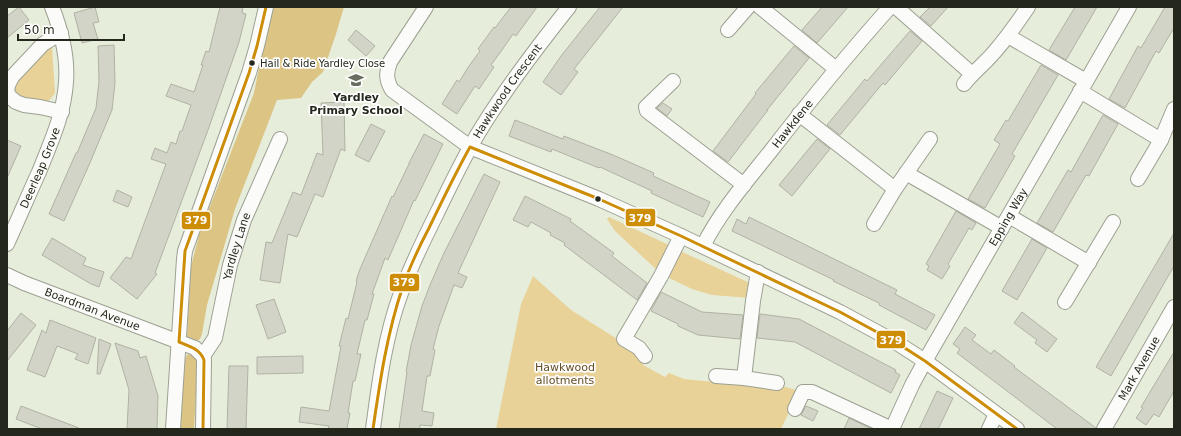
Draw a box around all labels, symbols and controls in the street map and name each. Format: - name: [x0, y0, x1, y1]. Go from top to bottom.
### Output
- scale bar: [18, 16, 124, 42]
- text: 50 m: [24, 23, 55, 37]
- street label: Hawkwood Crescent: [470, 41, 545, 141]
- marker: Hail & Ride Yardley Close: [247, 58, 257, 68]
- place label: Hail & Ride Yardley Close: [260, 58, 385, 69]
- school or university icon: Yardley Primary School: [347, 71, 365, 89]
- place label: Yardley Primary School: [309, 91, 403, 117]
- street label: Hawkdene: [769, 97, 816, 150]
- street label: Deerleap Grove: [17, 125, 62, 210]
- street label: Epping Way: [986, 185, 1030, 248]
- unlabelled marker: [593, 194, 603, 204]
- line badge: 379: [625, 208, 656, 227]
- street label: Yardley Lane: [220, 210, 253, 282]
- line badge: 379: [181, 211, 211, 230]
- text: 379: [629, 212, 651, 225]
- text: 379: [185, 214, 207, 227]
- line badge: 379: [389, 273, 420, 292]
- text: 379: [393, 276, 415, 289]
- street label: Boardman Avenue: [43, 285, 142, 333]
- line badge: 379: [876, 330, 906, 349]
- text: 379: [880, 334, 902, 347]
- street label: Mark Avenue: [1115, 334, 1162, 403]
- park label: Hawkwood allotments: [535, 361, 595, 387]

